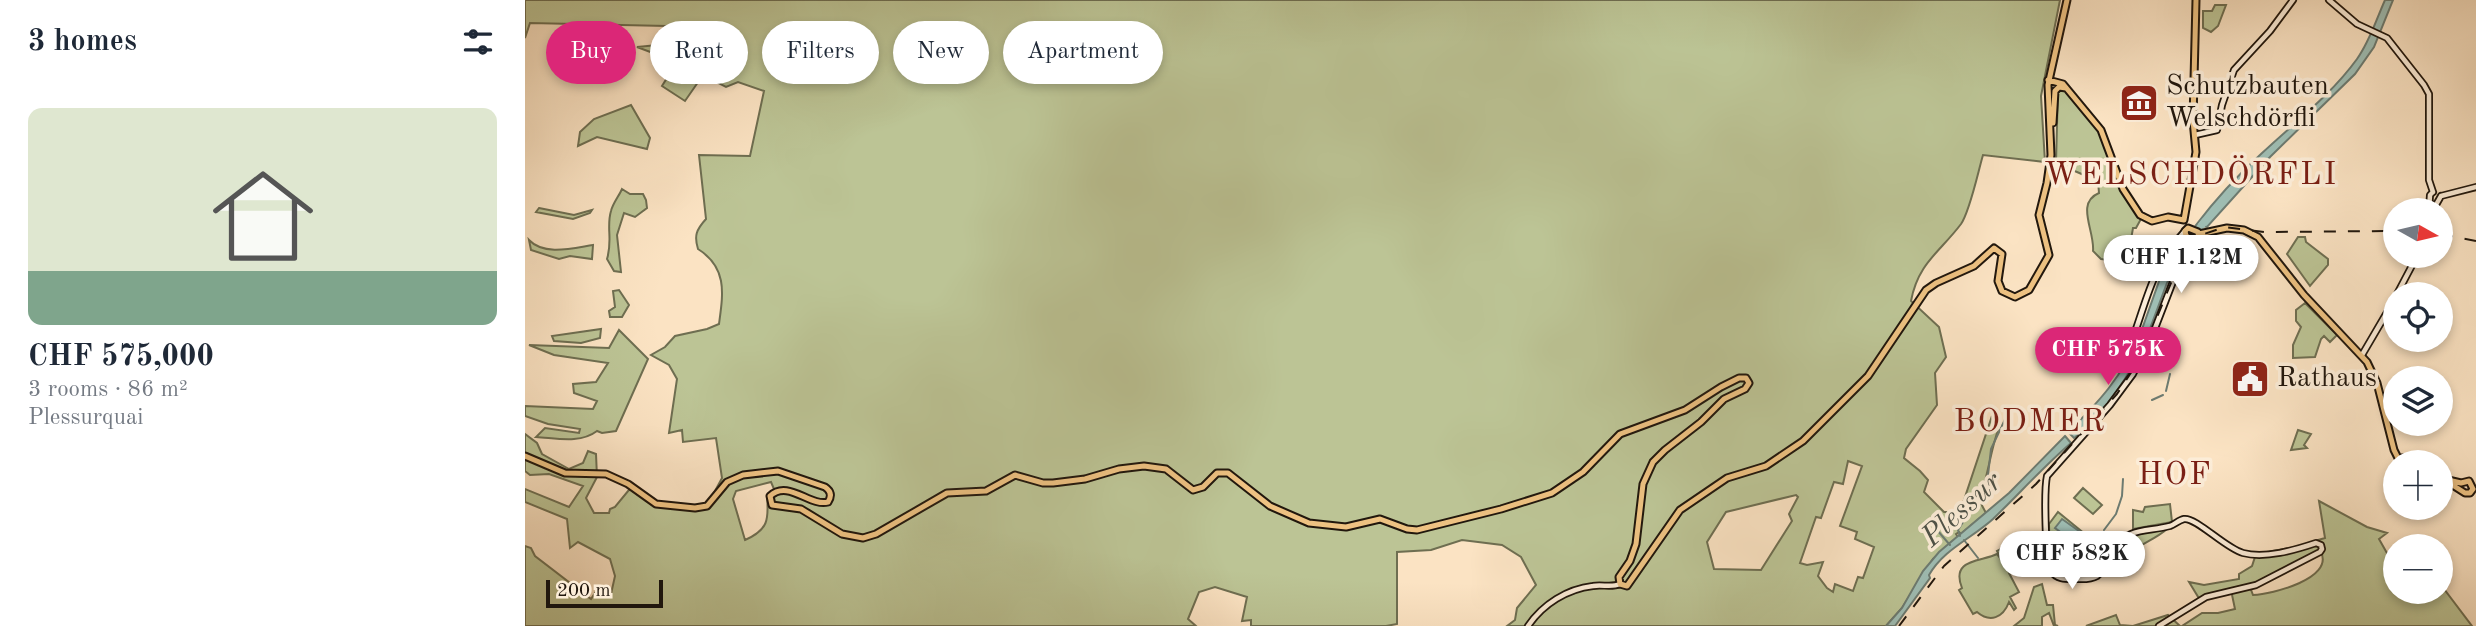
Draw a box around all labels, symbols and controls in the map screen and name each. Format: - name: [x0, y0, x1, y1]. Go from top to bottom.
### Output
- chip: Buy: [546, 21, 636, 84]
- chip: Rent: [650, 21, 748, 84]
- chip: Filters: [762, 21, 879, 84]
- chip: New: [893, 21, 989, 84]
- chip: Apartment: [1003, 21, 1163, 84]
- icon: filters: [459, 23, 497, 61]
- text: 3 homes: [28, 27, 137, 57]
- place label: Schutzbauten Welschdörfli: [2166, 73, 2329, 133]
- museum icon: Schutzbauten Welschdörfli: [2118, 82, 2160, 124]
- icon: home: [200, 153, 326, 279]
- district label: WELSCHDÖRFLI: [2044, 155, 2338, 192]
- north arrow: [2383, 198, 2453, 268]
- map controls: [2383, 198, 2453, 604]
- pin: CHF 1.12M: [2101, 236, 2261, 295]
- text: CHF 1.12M: [2120, 246, 2242, 269]
- button: locate: [2383, 282, 2453, 352]
- pin: CHF 575K: [2036, 328, 2180, 387]
- text: CHF 575K: [2051, 338, 2165, 361]
- text: CHF 575,000: [28, 342, 214, 372]
- public building icon: Rathaus: [2229, 358, 2271, 400]
- place label: Rathaus: [2277, 365, 2377, 393]
- button: layers: [2383, 366, 2453, 436]
- text: 3 rooms · 86 m²: [28, 378, 188, 401]
- text: Plessurquai: [28, 406, 144, 429]
- district label: BODMER: [1953, 407, 2107, 439]
- button: +: [2383, 450, 2453, 520]
- district label: HOF: [2137, 460, 2213, 492]
- water label: Plessur: [1916, 466, 2008, 554]
- pin: CHF 582K: [2000, 532, 2144, 591]
- button: −: [2383, 534, 2453, 604]
- text: CHF 582K: [2015, 542, 2129, 565]
- scale bar: [546, 577, 663, 609]
- text: 200 m: [557, 582, 610, 601]

